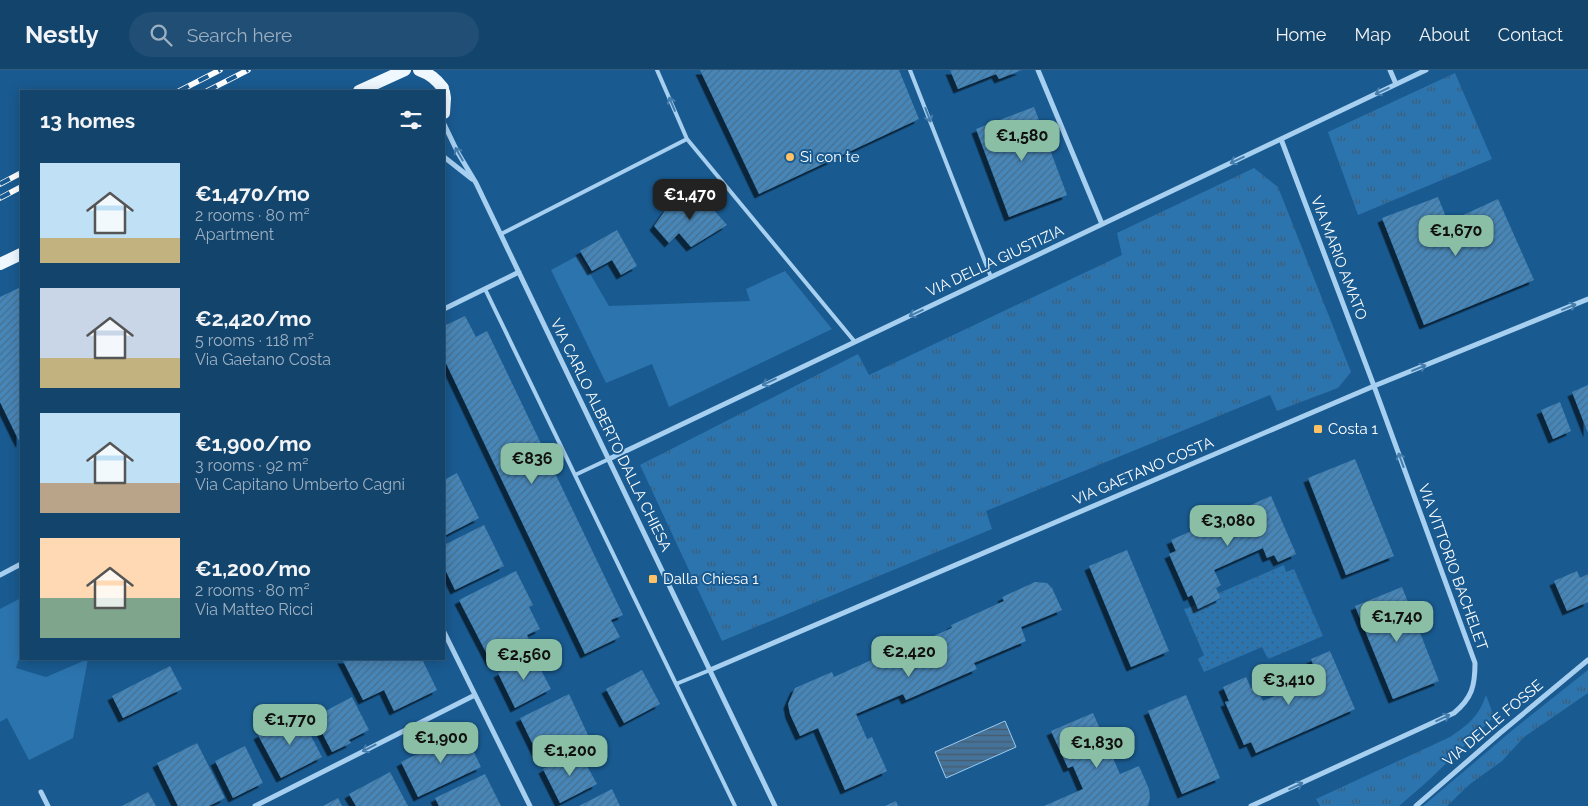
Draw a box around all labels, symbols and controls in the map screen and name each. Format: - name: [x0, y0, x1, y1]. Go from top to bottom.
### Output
- search box: [129, 12, 479, 57]
- text: Nestly: [25, 20, 99, 49]
- icon: search: [147, 21, 175, 49]
- text: Search here: [187, 24, 292, 46]
- text: Home: [1275, 24, 1326, 45]
- text: Map: [1354, 24, 1391, 45]
- text: About: [1419, 24, 1470, 45]
- text: Contact: [1498, 24, 1563, 45]
- one-way arrow: [1375, 87, 1390, 96]
- one-way arrow: [667, 97, 677, 112]
- icon: filters: [397, 106, 425, 134]
- one-way arrow: [924, 107, 933, 123]
- text: 13 homes: [40, 108, 135, 133]
- pin: €1,580: [981, 119, 1063, 162]
- text: €1,580: [996, 126, 1048, 145]
- one-way arrow: [453, 148, 463, 162]
- place label: Sì con te: [800, 148, 860, 166]
- marker: Sì con te: [784, 151, 796, 163]
- one-way arrow: [1229, 155, 1244, 165]
- pin: €1,470: [649, 178, 731, 221]
- text: €1,470/mo: [195, 181, 310, 206]
- icon: home: [80, 183, 140, 243]
- text: €1,470: [664, 185, 716, 204]
- street label: VIA MARIO AMATO: [1307, 193, 1371, 323]
- text: 2 rooms · 80 m²: [195, 206, 310, 225]
- pin: €1,670: [1415, 214, 1497, 257]
- street label: VIA DELLA GIUSTIZIA: [924, 221, 1066, 301]
- text: €1,670: [1430, 221, 1482, 240]
- text: Apartment: [195, 225, 274, 244]
- one-way arrow: [1561, 302, 1577, 311]
- text: €2,420/mo: [195, 306, 311, 331]
- icon: home: [80, 308, 140, 368]
- one-way arrow: [909, 308, 924, 318]
- street label: VIA CARLO ALBERTO DALLA CHIESA: [547, 316, 675, 554]
- text: 5 rooms · 118 m²: [195, 331, 314, 350]
- text: Via Gaetano Costa: [195, 350, 331, 369]
- one-way arrow: [1411, 363, 1426, 372]
- one-way arrow: [762, 378, 777, 388]
- place label: Costa 1: [1328, 420, 1378, 438]
- marker: Costa 1: [1312, 423, 1324, 435]
- text: €1,900/mo: [195, 431, 311, 456]
- icon: home: [80, 433, 140, 493]
- street label: VIA GAETANO COSTA: [1070, 433, 1216, 509]
- pin: €836: [502, 442, 562, 485]
- text: €836: [511, 449, 553, 468]
- one-way arrow: [1396, 453, 1405, 468]
- text: 3 rooms · 92 m²: [195, 456, 308, 475]
- text: Via Capitano Umberto Cagni: [195, 475, 405, 494]
- street label: VIA VITTORIO BACHELET: [1415, 481, 1491, 653]
- pin: €3,080: [1187, 504, 1269, 547]
- text: €3,080: [1201, 511, 1255, 530]
- text: €1,200/mo: [195, 556, 311, 581]
- icon: home: [80, 558, 140, 618]
- place label: Dalla Chiesa 1: [663, 570, 759, 588]
- marker: Dalla Chiesa 1: [647, 573, 659, 585]
- text: 2 rooms · 80 m²: [195, 581, 310, 600]
- text: Via Matteo Ricci: [195, 600, 313, 619]
- pin: €1,740: [1356, 600, 1438, 643]
- text: €1,740: [1371, 607, 1423, 626]
- pin: €2,420: [868, 636, 950, 678]
- pin: €2,560: [483, 638, 565, 681]
- text: €2,420: [882, 642, 936, 661]
- text: €2,560: [497, 645, 551, 664]
- pin: €3,410: [1248, 664, 1330, 706]
- text: €3,410: [1263, 670, 1315, 689]
- street label: VIA DELLE FOSSE: [1439, 676, 1547, 770]
- pin: €1,770: [249, 704, 331, 746]
- text: €1,770: [264, 710, 316, 729]
- one-way arrow: [1435, 713, 1450, 722]
- pin: €1,900: [400, 722, 482, 764]
- pin: €1,830: [1056, 726, 1138, 769]
- text: €1,900: [414, 728, 468, 747]
- text: €1,830: [1071, 733, 1123, 752]
- pin: €1,200: [529, 734, 611, 777]
- text: €1,200: [543, 741, 597, 760]
- one-way arrow: [362, 744, 377, 753]
- one-way arrow: [1288, 780, 1303, 790]

